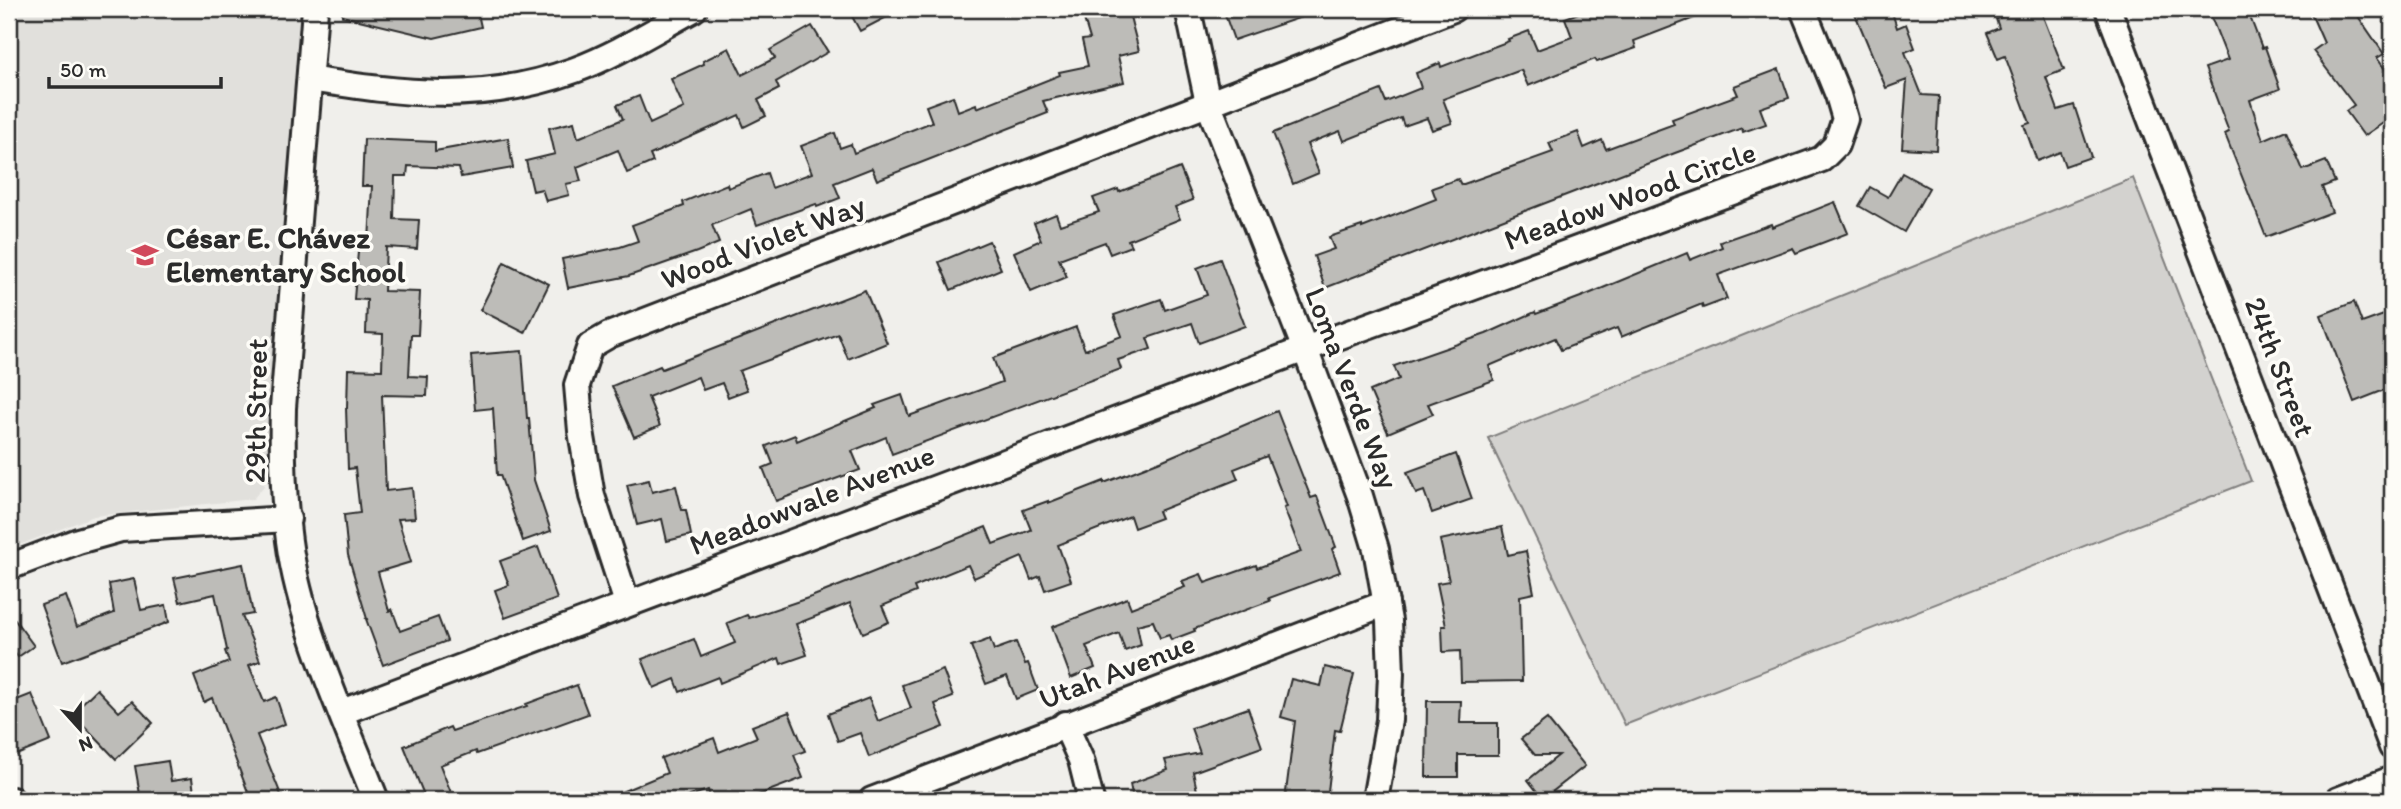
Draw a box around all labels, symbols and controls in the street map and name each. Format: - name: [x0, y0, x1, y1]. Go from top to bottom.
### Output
- scale bar: [49, 46, 220, 90]
- text: 50 m: [60, 57, 107, 82]
- street label: Meadow Wood Circle: [1499, 133, 1761, 258]
- street label: Wood Violet Way: [656, 186, 870, 297]
- place label: César E. Chávez Elementary School: [166, 219, 406, 290]
- school or university icon: César E. Chávez Elementary School: [130, 240, 160, 270]
- street label: Loma Verde Way: [1297, 282, 1408, 494]
- street label: 24th Street: [2237, 292, 2324, 442]
- street label: 29th Street: [236, 338, 275, 484]
- street label: Meadowvale Avenue: [684, 436, 939, 563]
- street label: Utah Avenue: [1034, 624, 1200, 717]
- north arrow: [46, 694, 116, 764]
- text: N: [76, 731, 96, 757]

